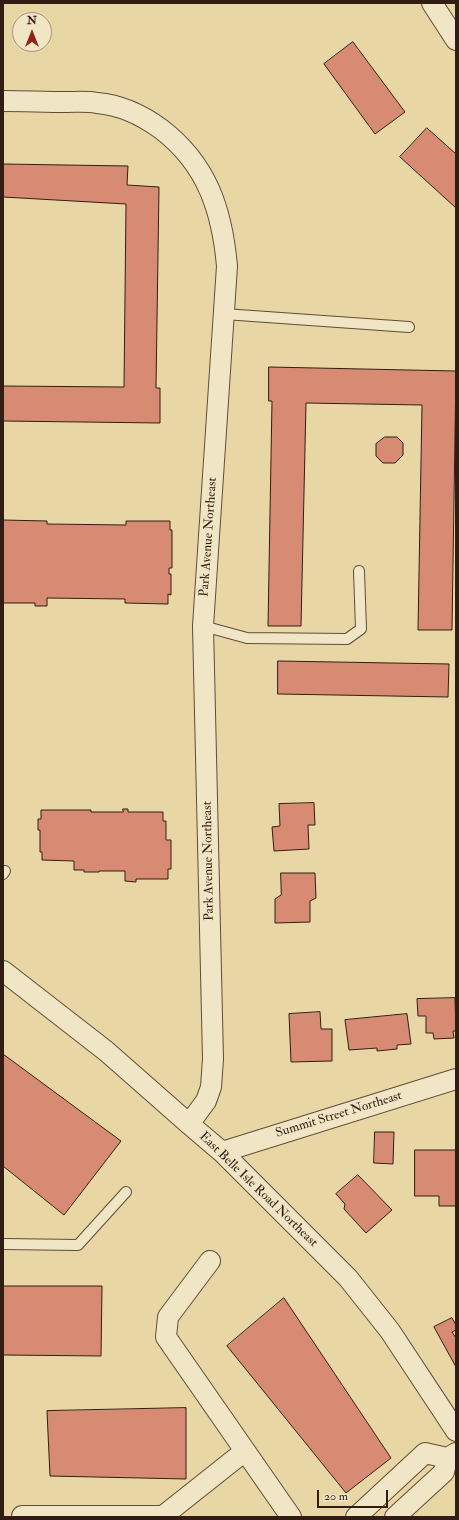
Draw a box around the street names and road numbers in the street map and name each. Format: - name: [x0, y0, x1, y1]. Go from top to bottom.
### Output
- street label: Park Avenue Northeast: [197, 477, 221, 597]
- street label: Park Avenue Northeast: [200, 801, 218, 921]
- street label: Summit Street Northeast: [274, 1088, 404, 1142]
- street label: East Belle Isle Road Northeast: [195, 1129, 321, 1251]

